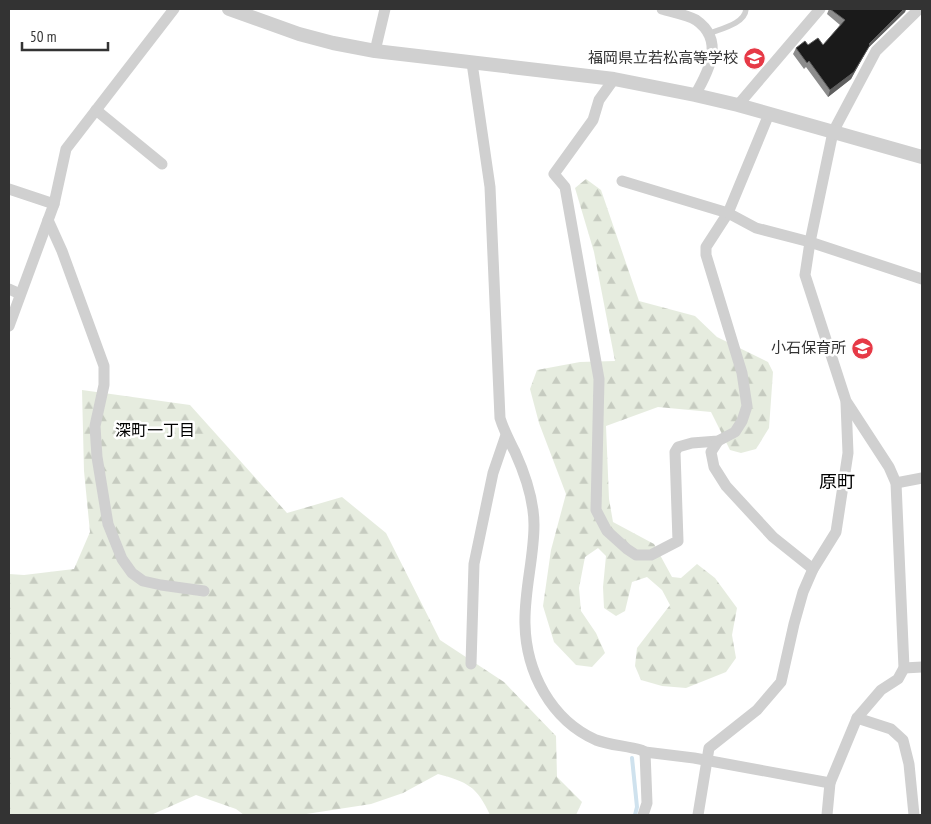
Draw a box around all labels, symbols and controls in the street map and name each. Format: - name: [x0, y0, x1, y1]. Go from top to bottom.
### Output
- scale bar: [22, 20, 109, 52]
- text: 50 m: [30, 27, 56, 46]
- school or university icon: 福岡県立若松高等学校: [742, 46, 766, 70]
- place label: 福岡県立若松高等学校: [588, 48, 738, 67]
- school or university icon: 小石保育所: [850, 336, 874, 360]
- place label: 小石保育所: [771, 338, 846, 357]
- district label: 深町一丁目: [115, 420, 195, 440]
- district label: 原町: [819, 470, 855, 493]

